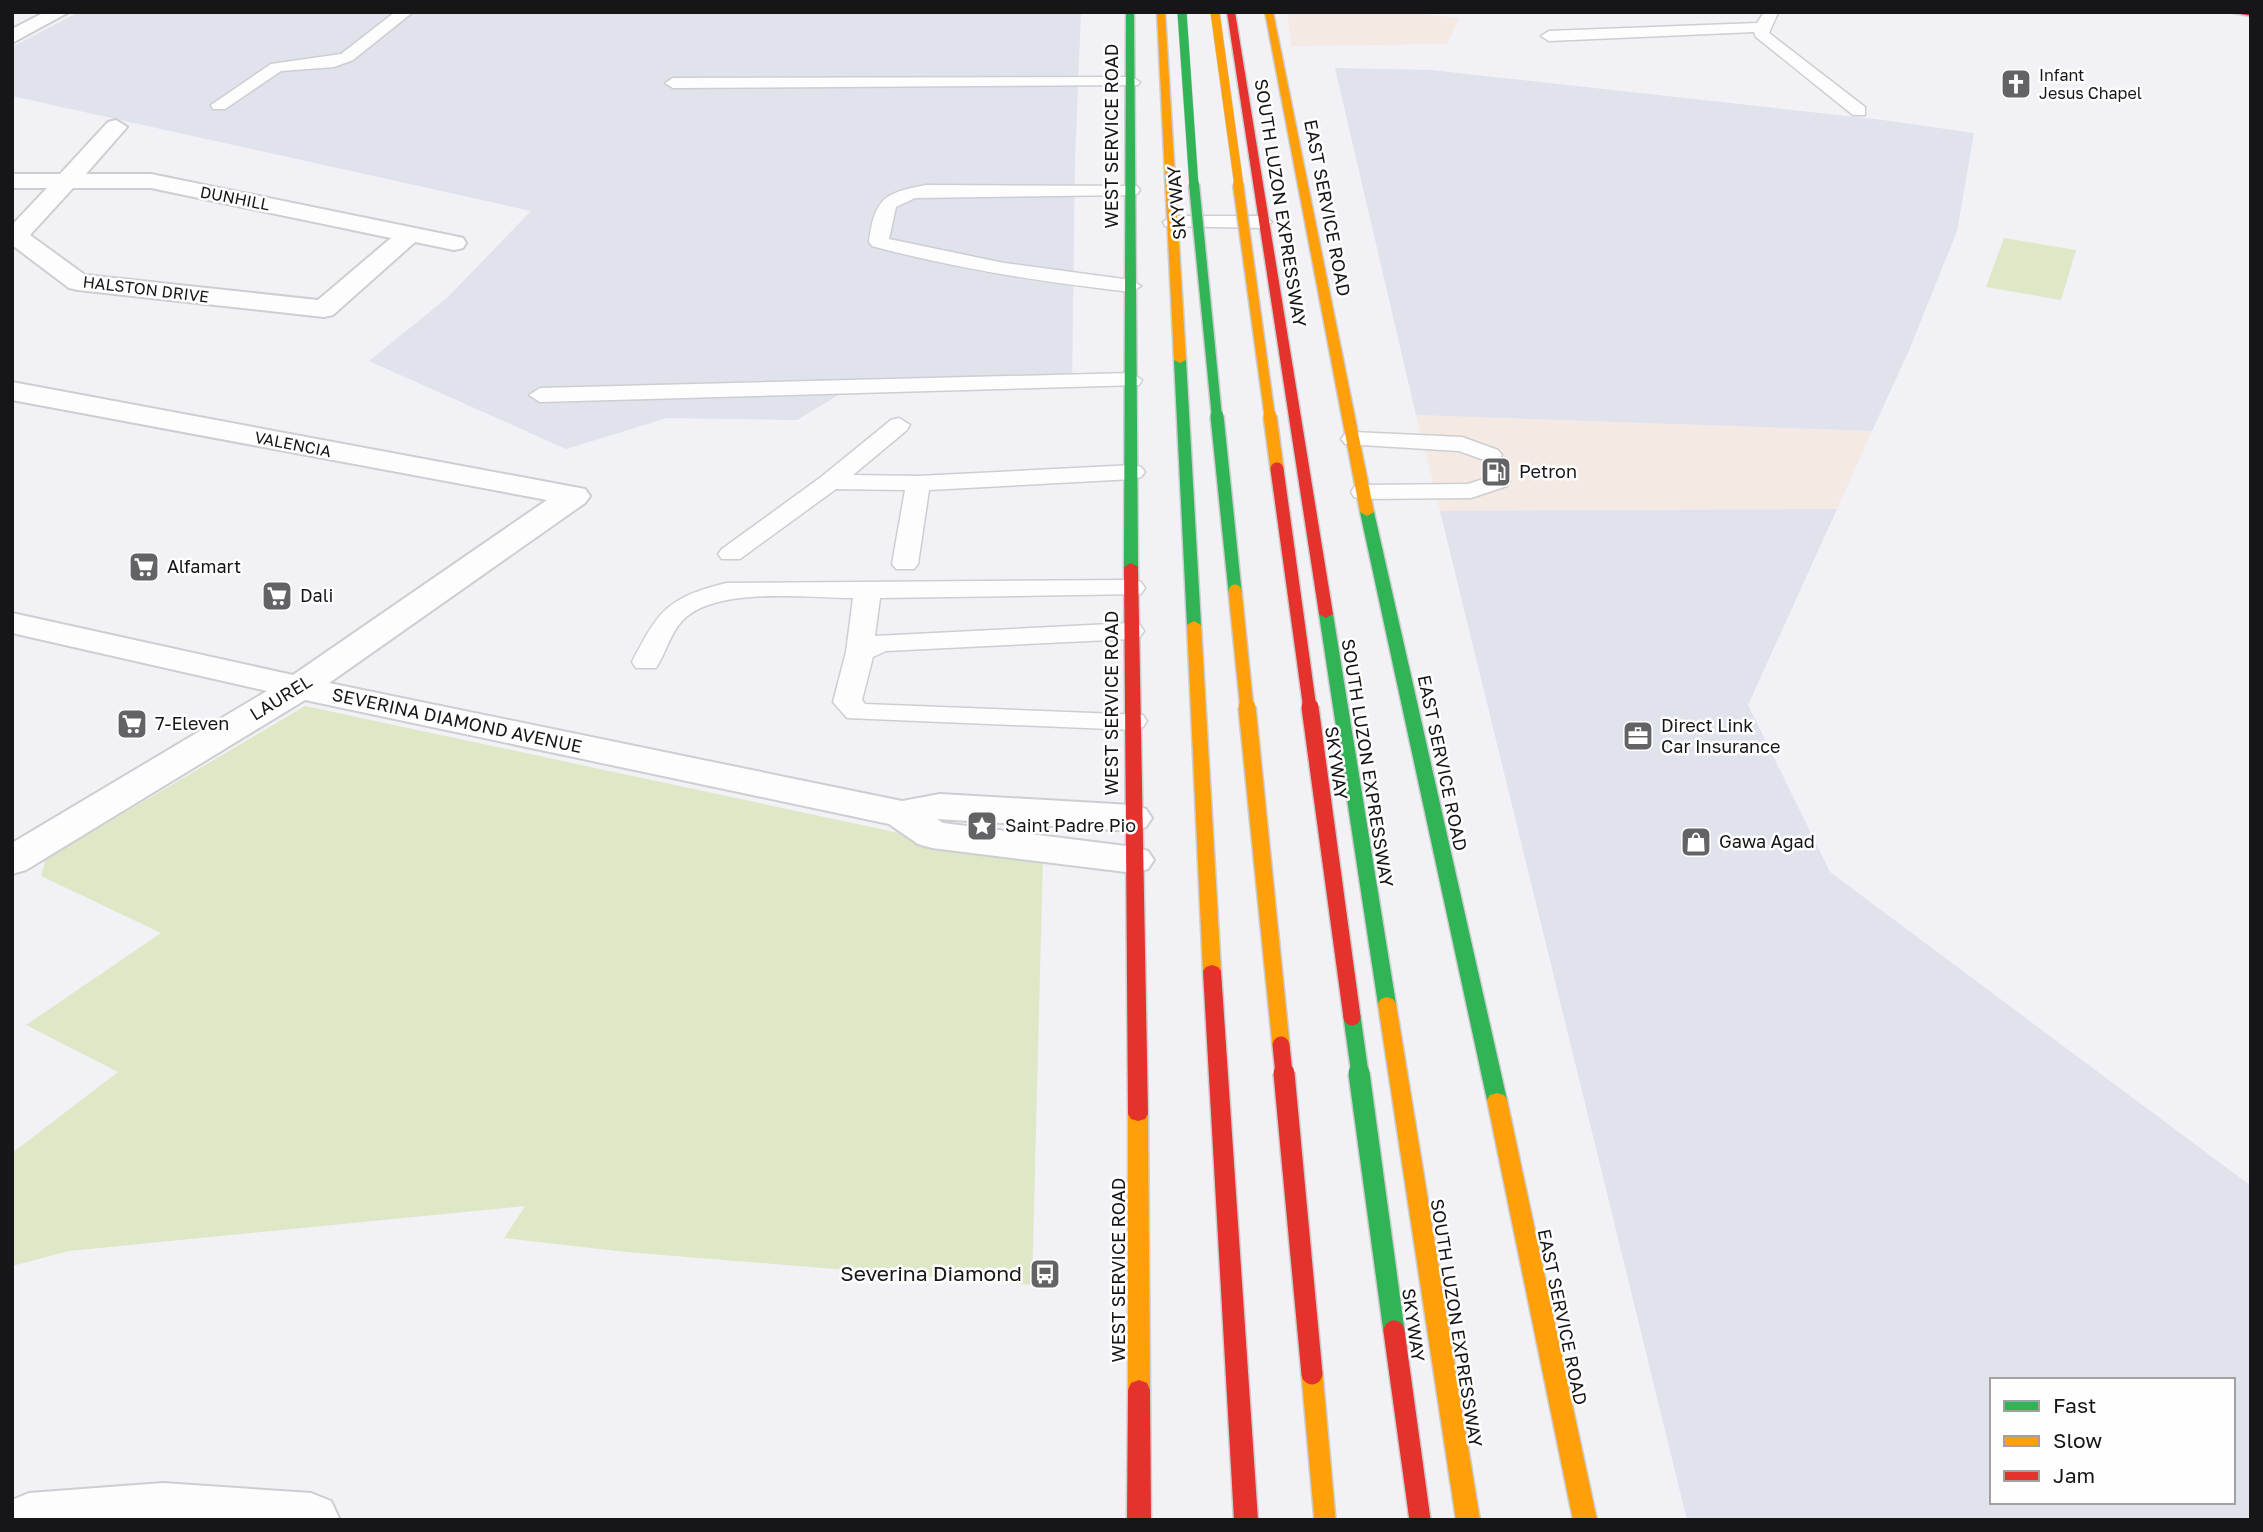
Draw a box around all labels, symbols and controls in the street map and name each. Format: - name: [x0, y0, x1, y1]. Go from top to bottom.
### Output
- street label: WEST SERVICE ROAD: [1100, 44, 1122, 228]
- place label: Infant Jesus Chapel: [2039, 65, 2142, 103]
- church icon: Infant Jesus Chapel: [1999, 67, 2033, 101]
- street label: SOUTH LUZON EXPRESSWAY: [1250, 77, 1312, 329]
- street label: EAST SERVICE ROAD: [1300, 118, 1356, 298]
- street label: SKYWAY: [1162, 165, 1190, 241]
- street label: DUNHILL: [199, 181, 271, 215]
- street label: HALSTON DRIVE: [82, 271, 210, 307]
- street label: VALENCIA: [253, 427, 333, 461]
- fuel station icon: Petron: [1479, 455, 1513, 489]
- place label: Petron: [1519, 460, 1577, 482]
- supermarket icon: Alfamart: [127, 550, 161, 584]
- place label: Alfamart: [167, 555, 241, 577]
- supermarket icon: Dali: [260, 579, 294, 613]
- place label: Dali: [300, 584, 333, 606]
- street label: WEST SERVICE ROAD: [1100, 611, 1122, 795]
- street label: SOUTH LUZON EXPRESSWAY: [1337, 637, 1399, 889]
- street label: LAUREL: [245, 670, 316, 725]
- street label: EAST SERVICE ROAD: [1414, 673, 1472, 853]
- street label: SEVERINA DIAMOND AVENUE: [330, 683, 584, 757]
- supermarket icon: 7-Eleven: [115, 707, 149, 741]
- place label: 7-Eleven: [155, 712, 229, 734]
- place label: Direct Link Car Insurance: [1661, 714, 1780, 757]
- office icon: Direct Link Car Insurance: [1621, 719, 1655, 753]
- street label: SKYWAY: [1321, 725, 1353, 801]
- place icon: Saint Padre Pio: [965, 809, 999, 843]
- place label: Saint Padre Pio: [1005, 814, 1136, 836]
- shop icon: Gawa Agad: [1679, 825, 1713, 859]
- place label: Gawa Agad: [1719, 830, 1815, 852]
- street label: WEST SERVICE ROAD: [1107, 1178, 1129, 1362]
- street label: SOUTH LUZON EXPRESSWAY: [1426, 1197, 1488, 1449]
- street label: EAST SERVICE ROAD: [1534, 1227, 1592, 1407]
- bus stop icon: Severina Diamond: [1028, 1257, 1062, 1291]
- place label: Severina Diamond: [840, 1260, 1022, 1286]
- street label: SKYWAY: [1398, 1287, 1430, 1363]
- legend: [1990, 1378, 2235, 1504]
- text: Fast: [2053, 1392, 2096, 1418]
- text: Slow: [2053, 1427, 2102, 1453]
- text: Jam: [2053, 1462, 2095, 1488]

